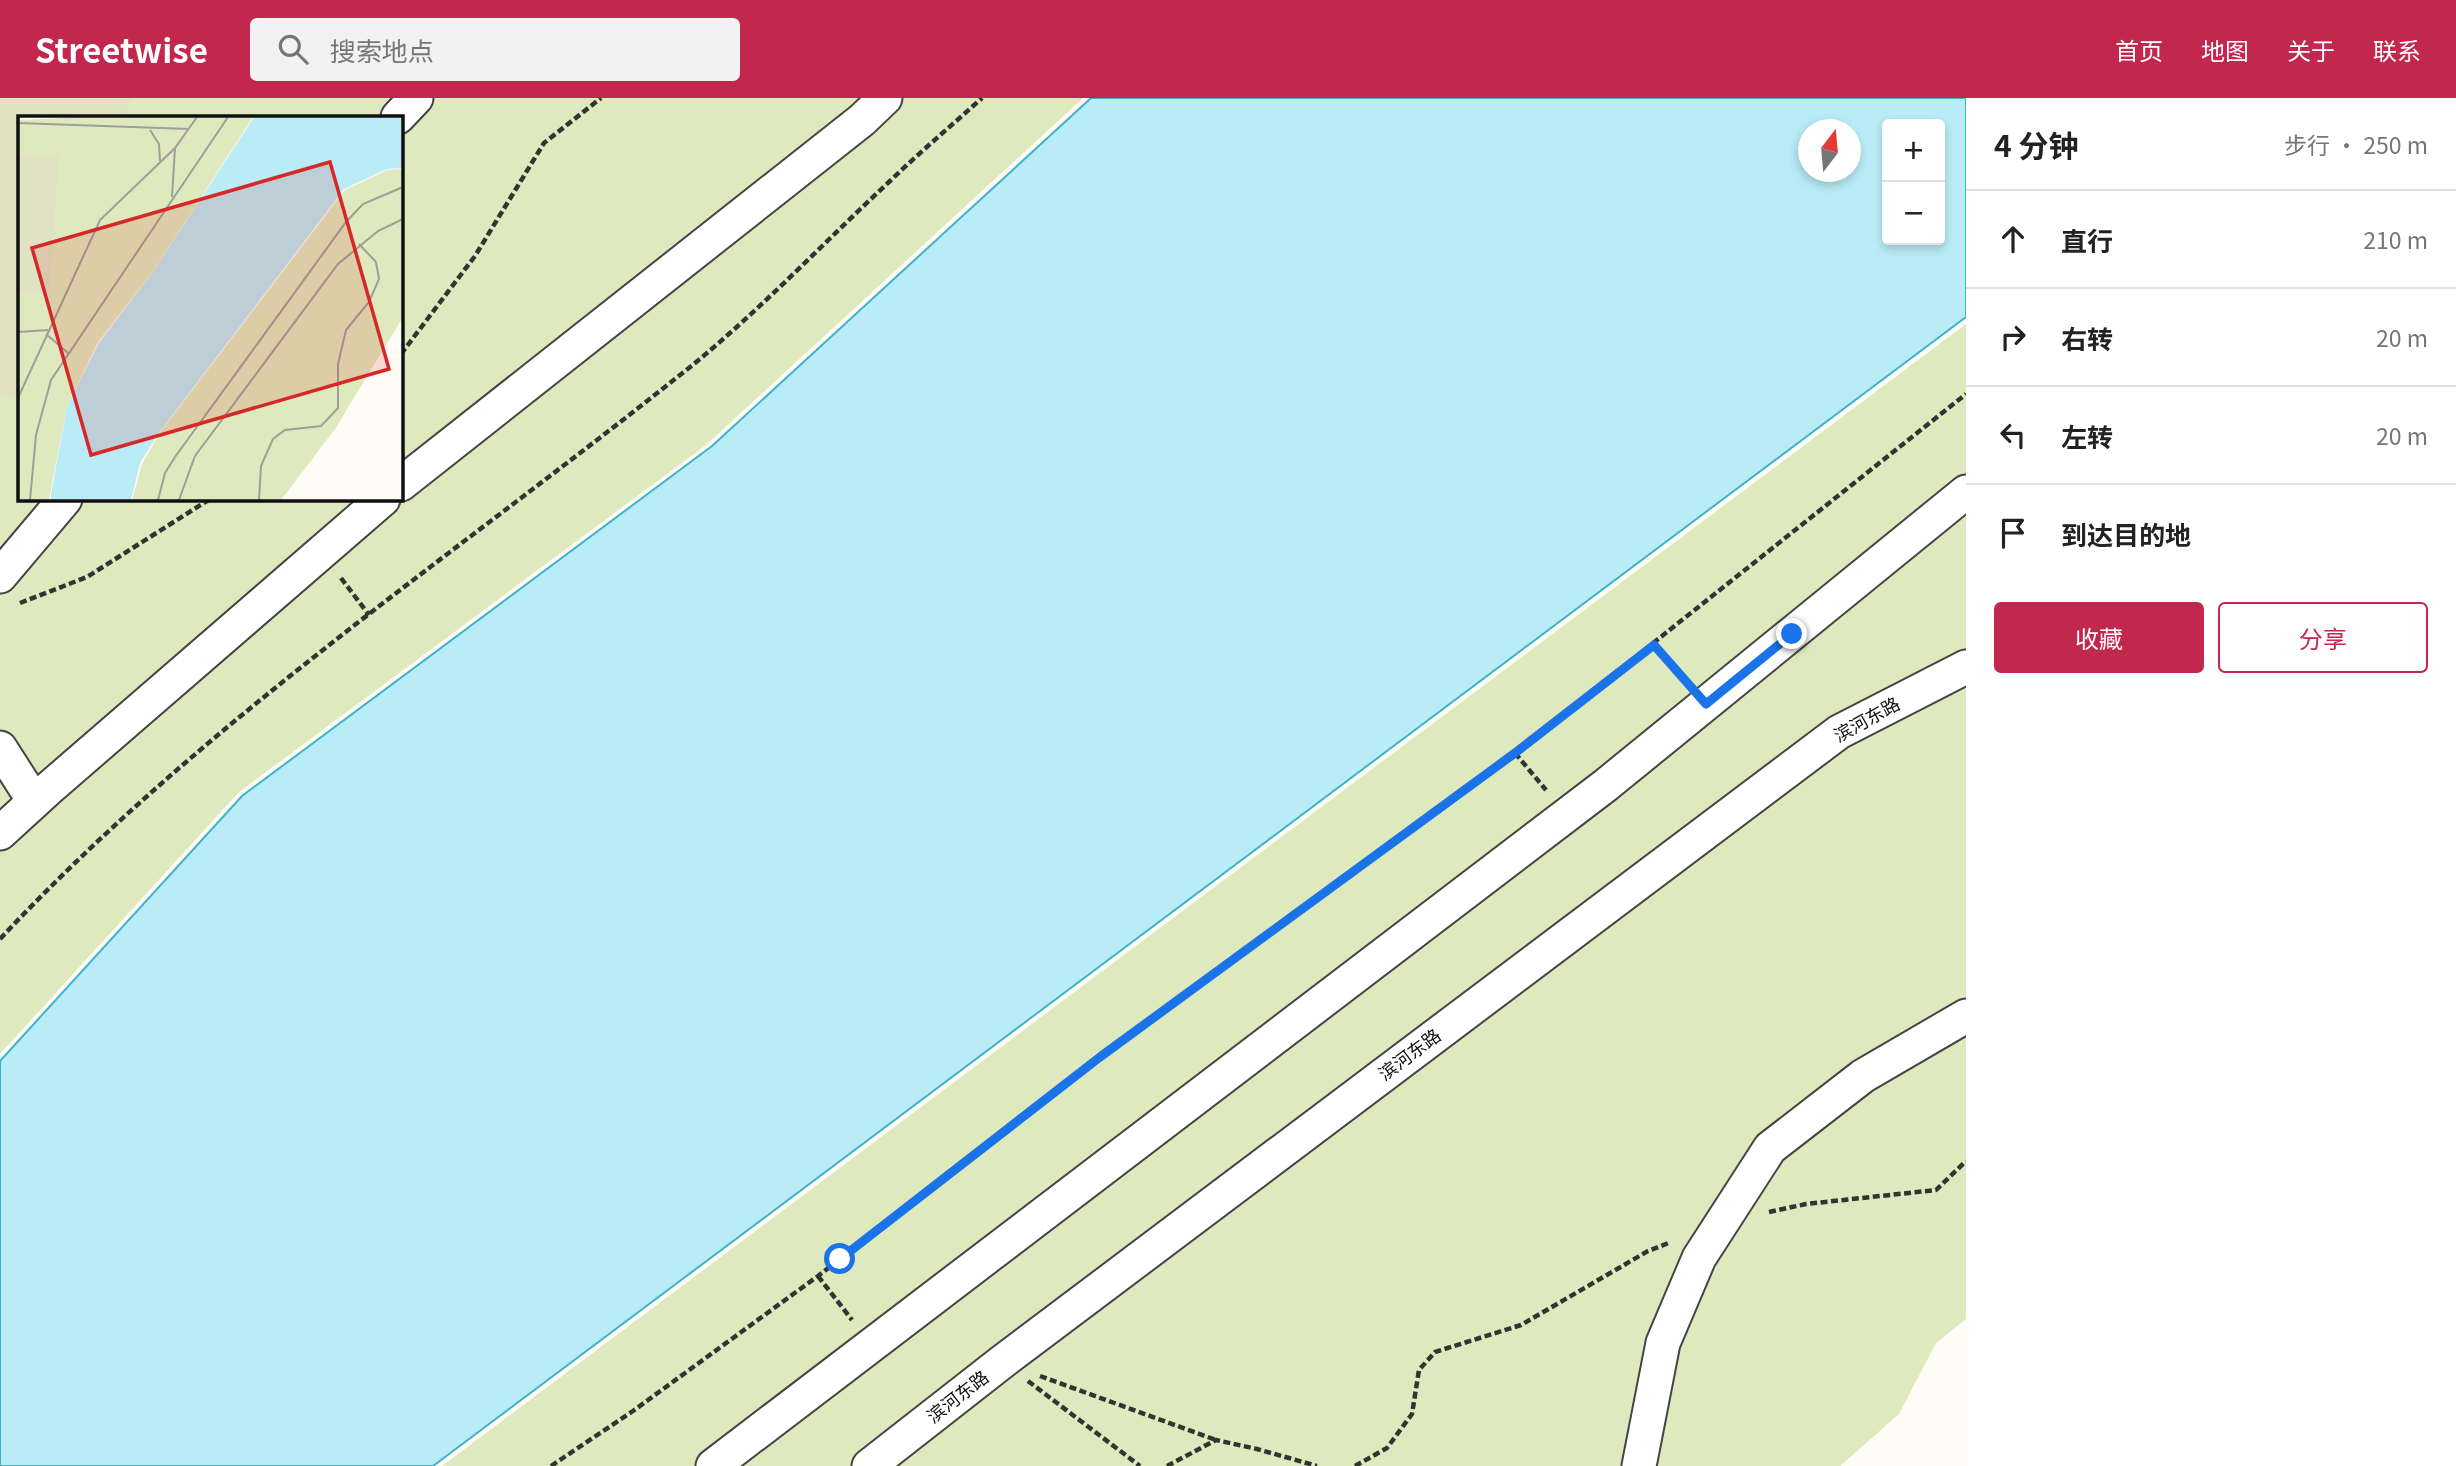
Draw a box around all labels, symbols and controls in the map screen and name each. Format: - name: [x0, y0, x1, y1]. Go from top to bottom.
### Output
- search box: [250, 18, 740, 81]
- text: Streetwise: [35, 25, 208, 73]
- icon: search: [274, 30, 312, 68]
- text: 搜索地点: [330, 31, 434, 68]
- text: 首页: [2115, 32, 2163, 67]
- text: 地图: [2201, 32, 2249, 67]
- text: 关于: [2287, 32, 2335, 67]
- text: 联系: [2373, 32, 2421, 67]
- inset map: [18, 116, 402, 500]
- north arrow: [1798, 119, 1861, 182]
- map controls: [1882, 119, 1945, 245]
- button: +: [1882, 119, 1945, 182]
- text: 4 分钟: [1994, 122, 2079, 166]
- text: 步行 · 250 m: [2284, 127, 2428, 161]
- button: −: [1882, 182, 1945, 245]
- icon: ahead: [1994, 220, 2032, 258]
- text: 直行: [2061, 221, 2113, 258]
- text: 210 m: [2363, 222, 2428, 256]
- icon: right: [1994, 318, 2032, 356]
- text: 右转: [2061, 319, 2113, 356]
- text: 20 m: [2376, 320, 2428, 354]
- icon: left: [1994, 416, 2032, 454]
- text: 左转: [2061, 417, 2113, 454]
- text: 20 m: [2376, 418, 2428, 452]
- icon: arrive: [1994, 514, 2032, 552]
- text: 到达目的地: [2061, 515, 2191, 552]
- button: 收藏: [1994, 602, 2204, 673]
- button: 分享: [2218, 602, 2428, 673]
- route end: [1776, 618, 1807, 649]
- street label: 滨河东路: [1828, 689, 1904, 747]
- street label: 滨河东路: [1372, 1021, 1445, 1085]
- route start: [824, 1243, 855, 1274]
- street label: 滨河东路: [920, 1363, 993, 1428]

